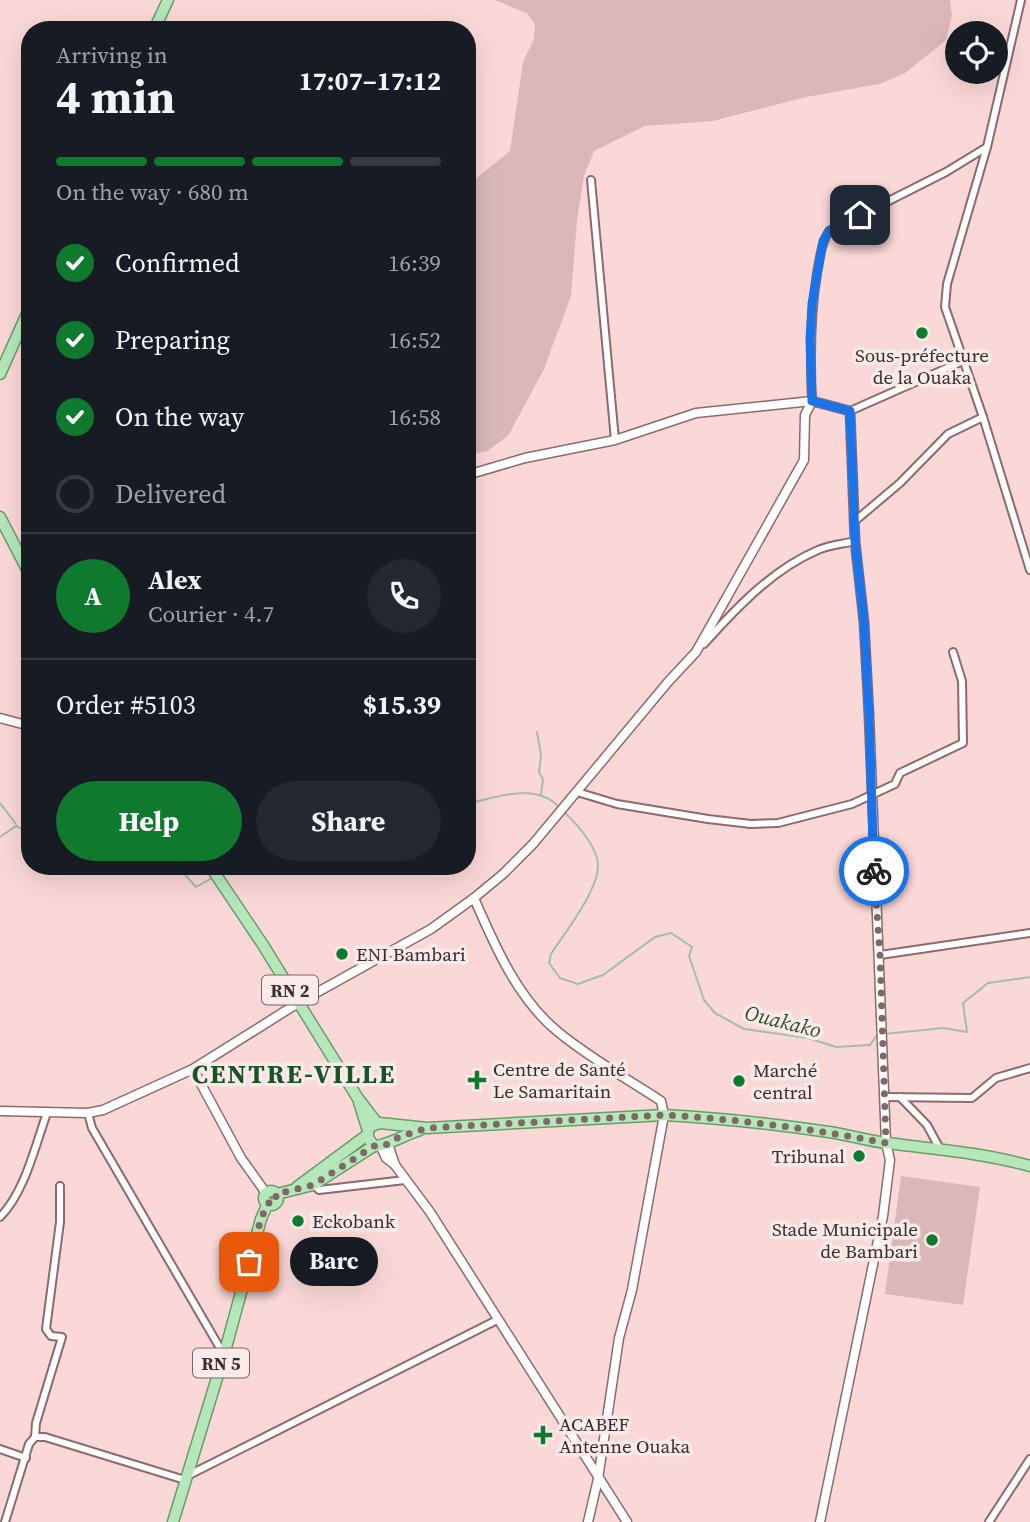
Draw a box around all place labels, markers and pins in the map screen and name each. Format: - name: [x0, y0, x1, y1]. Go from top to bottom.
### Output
- pin: [830, 185, 890, 245]
- marker: Sous-préfecture de la Ouaka: [914, 325, 930, 341]
- place label: Sous-préfecture de la Ouaka: [855, 342, 989, 390]
- place label: ENI Bambari: [356, 941, 466, 967]
- marker: ENI Bambari: [334, 946, 350, 962]
- place label: Centre de Santé Le Samaritain: [493, 1056, 626, 1104]
- place label: Marché central: [753, 1057, 817, 1105]
- marker: Centre de Santé Le Samaritain: [467, 1070, 487, 1090]
- marker: Marché central: [731, 1073, 747, 1089]
- place label: Tribunal: [772, 1143, 845, 1169]
- marker: Tribunal: [851, 1148, 867, 1164]
- place label: Eckobank: [312, 1208, 396, 1234]
- marker: Eckobank: [290, 1213, 306, 1229]
- place label: Stade Municipale de Bambari: [772, 1216, 918, 1264]
- pin: [219, 1232, 279, 1292]
- marker: Stade Municipale de Bambari: [924, 1232, 940, 1248]
- callout: Barc: [291, 1238, 378, 1286]
- place label: ACABEF Antenne Ouaka: [559, 1411, 691, 1459]
- marker: ACABEF Antenne Ouaka: [533, 1425, 553, 1445]

